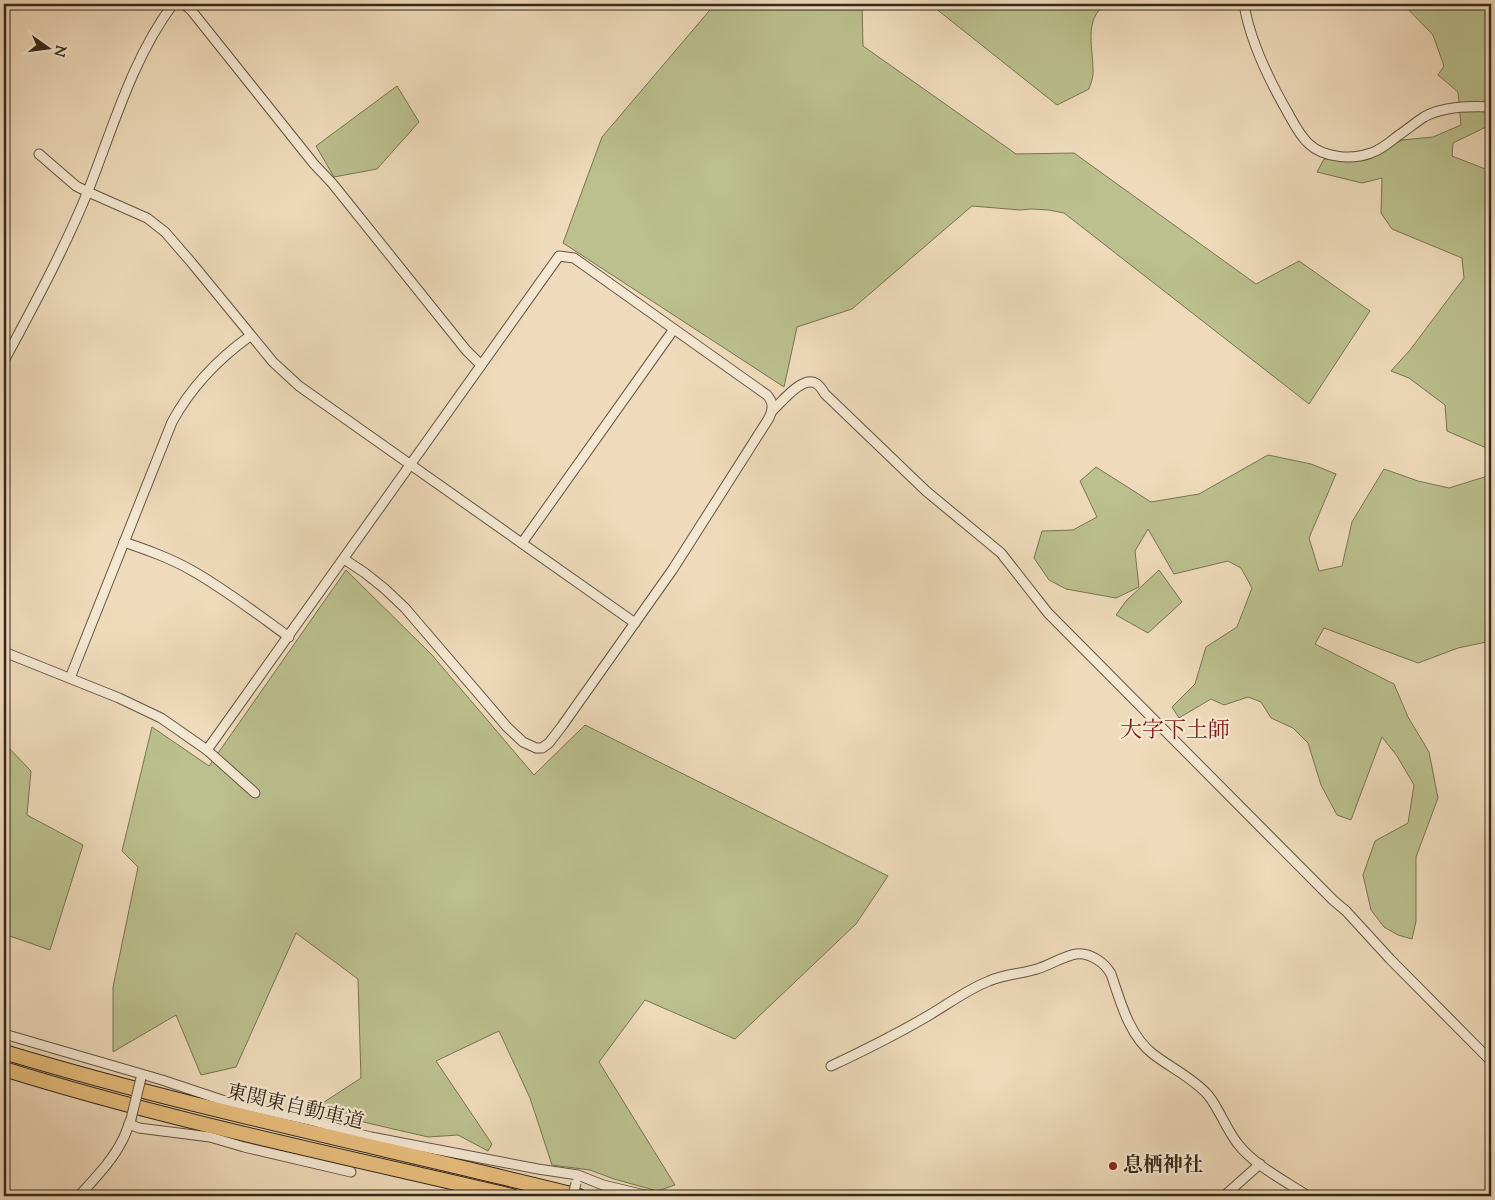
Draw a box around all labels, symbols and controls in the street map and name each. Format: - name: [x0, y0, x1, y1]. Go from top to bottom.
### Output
- north arrow: [22, 22, 72, 72]
- text: N: [48, 43, 70, 59]
- district label: 大字下土師: [1120, 716, 1230, 748]
- street label: 東関東自動車道: [224, 1078, 366, 1138]
- place label: 息栖神社: [1123, 1152, 1203, 1181]
- marker: 息栖神社: [1107, 1160, 1119, 1172]

